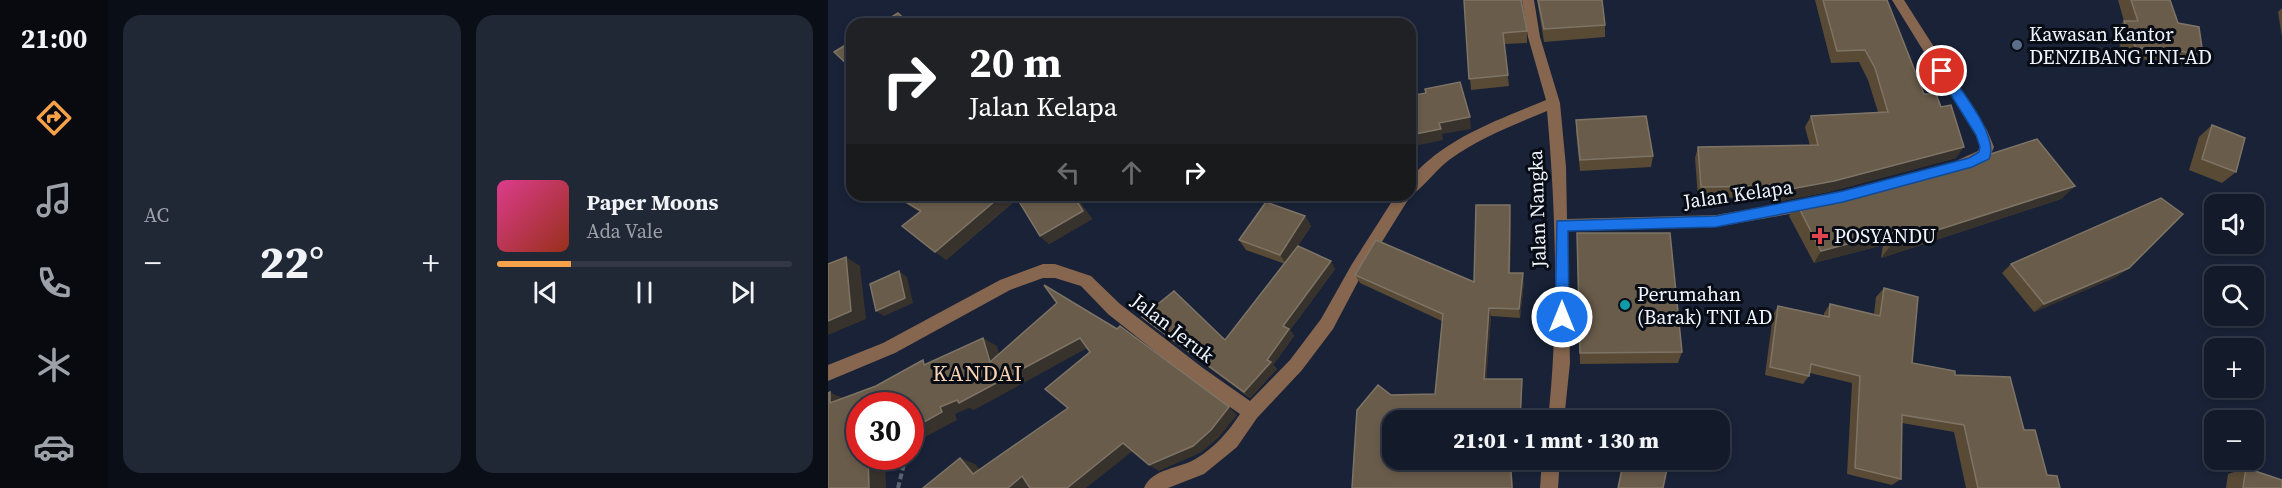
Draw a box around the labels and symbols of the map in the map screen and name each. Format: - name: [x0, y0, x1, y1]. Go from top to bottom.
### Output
- place label: Kawasan Kantor DENZIBANG TNI-AD: [2029, 20, 2212, 71]
- marker: Kawasan Kantor DENZIBANG TNI-AD: [2010, 38, 2024, 52]
- pin: [1916, 45, 1967, 96]
- street label: Jalan Nangka: [1521, 149, 1553, 269]
- street label: Jalan Kelapa: [1681, 172, 1795, 216]
- place label: POSYANDU: [1834, 222, 1936, 250]
- marker: POSYANDU: [1811, 227, 1829, 245]
- place label: Perumahan (Barak) TNI AD: [1637, 280, 1773, 331]
- position arrow: [1530, 285, 1594, 349]
- street label: Jalan Jeruk: [1125, 286, 1220, 369]
- marker: Perumahan (Barak) TNI AD: [1618, 298, 1632, 312]
- district label: KANDAI: [932, 358, 1024, 388]
- speed limit sign: 30: [846, 392, 924, 470]

